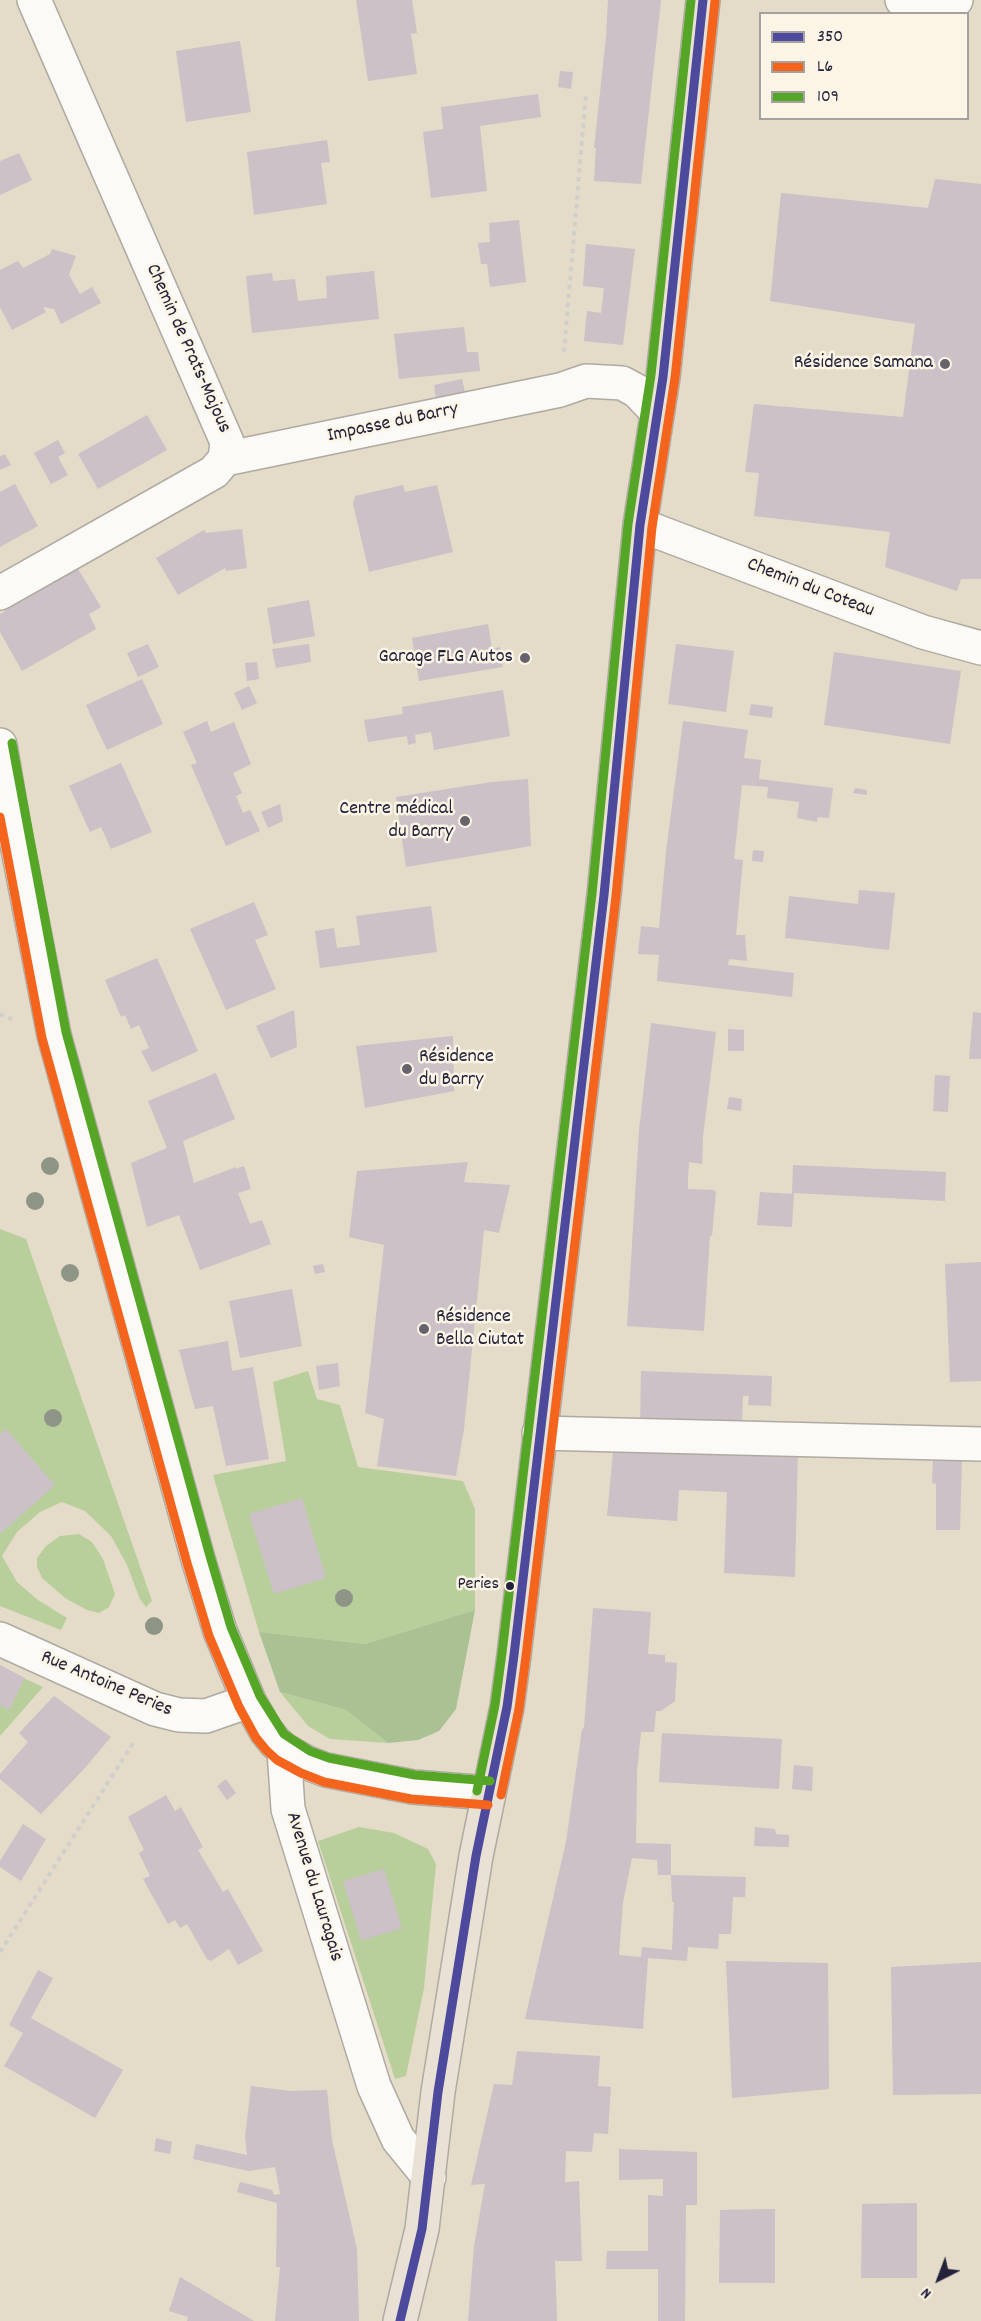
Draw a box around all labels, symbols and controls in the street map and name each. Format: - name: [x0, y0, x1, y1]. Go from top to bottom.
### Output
- legend: [759, 12, 969, 120]
- text: 350: [817, 25, 843, 50]
- text: L6: [817, 55, 833, 80]
- text: 109: [817, 85, 839, 110]
- street label: Chemin de Prats-Majous: [139, 261, 235, 437]
- place label: Résidence Samana: [794, 352, 933, 376]
- marker: Résidence Samana: [938, 357, 952, 371]
- street label: Impasse du Barry: [325, 398, 461, 450]
- street label: Chemin du Coteau: [743, 554, 877, 624]
- place label: Garage FLG Autos: [379, 646, 513, 670]
- marker: Garage FLG Autos: [518, 651, 532, 665]
- place label: Centre médical du Barry: [339, 798, 453, 845]
- marker: Centre médical du Barry: [458, 814, 472, 828]
- place label: Résidence du Barry: [419, 1046, 494, 1093]
- marker: Résidence du Barry: [400, 1062, 414, 1076]
- place label: Résidence Bella Ciutat: [436, 1306, 524, 1353]
- marker: Résidence Bella Ciutat: [417, 1322, 431, 1336]
- place label: Peries: [457, 1575, 499, 1597]
- marker: Peries: [504, 1580, 516, 1592]
- street label: Rue Antoine Peries: [37, 1646, 175, 1724]
- street label: Avenue du Lauragais: [279, 1809, 347, 1965]
- north arrow: [909, 2249, 969, 2309]
- text: N: [916, 2282, 937, 2304]

